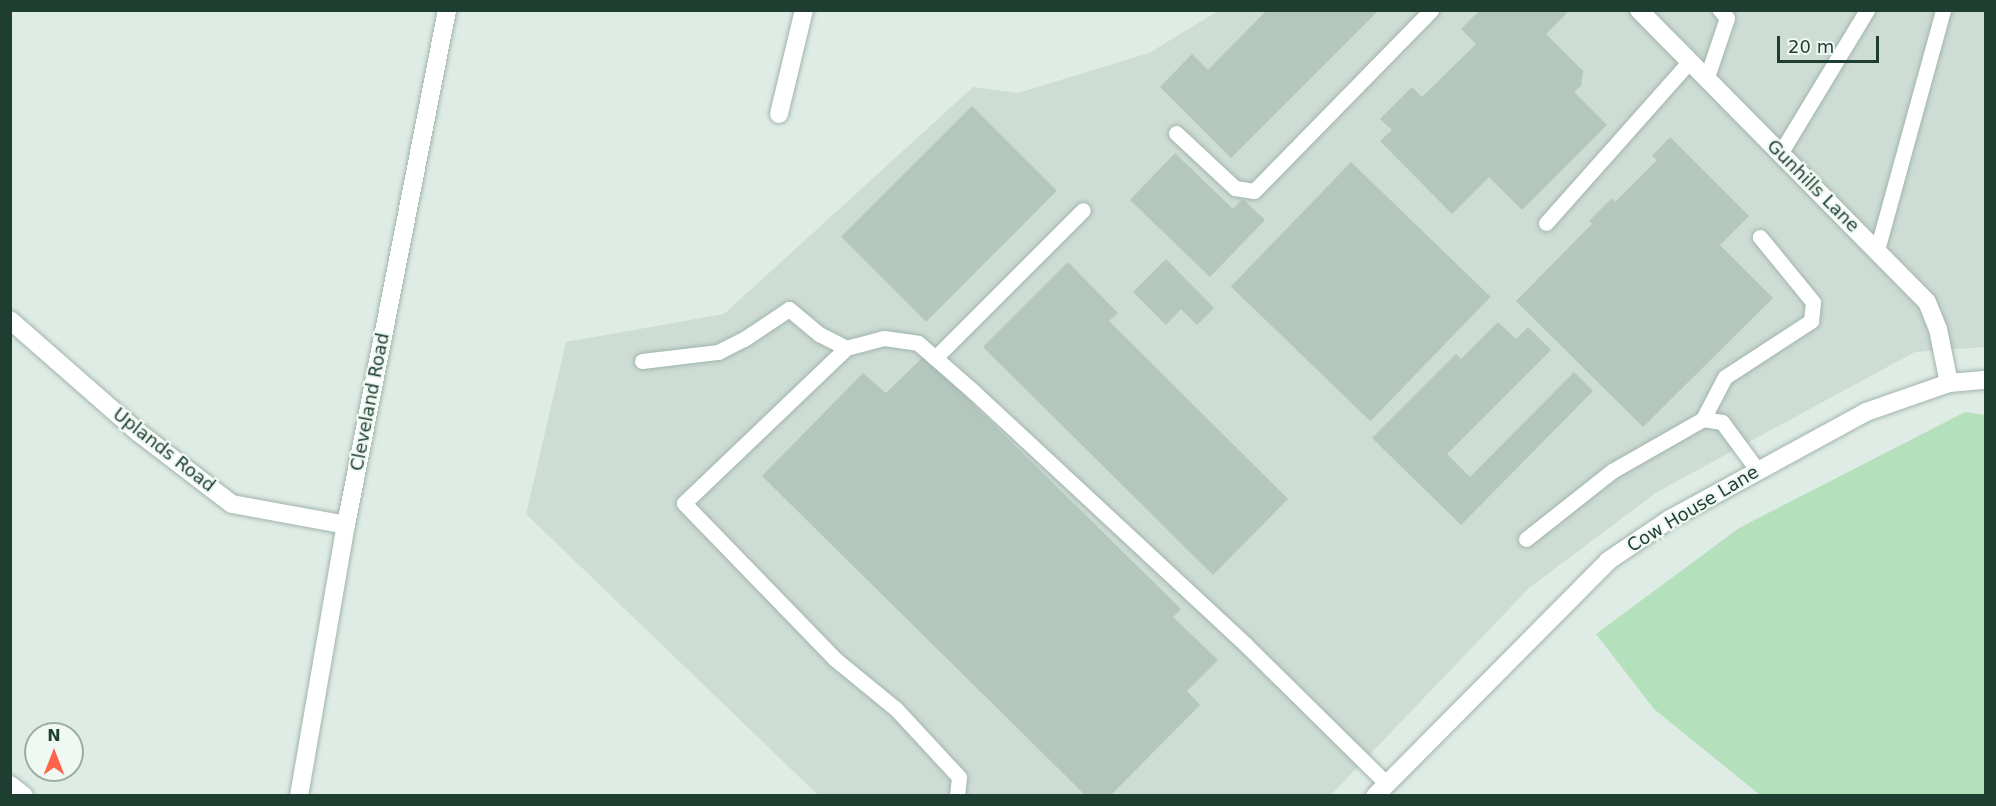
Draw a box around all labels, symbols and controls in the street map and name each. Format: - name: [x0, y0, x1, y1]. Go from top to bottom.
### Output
- scale bar: [1780, 24, 1882, 62]
- text: 20 m: [1788, 36, 1834, 57]
- street label: Gunhills Lane: [1762, 135, 1864, 237]
- street label: Cleveland Road: [346, 331, 394, 473]
- street label: Uplands Road: [109, 403, 219, 497]
- street label: Cow House Lane: [1623, 461, 1763, 557]
- north arrow: [24, 722, 84, 782]
- text: N: [47, 726, 61, 745]

